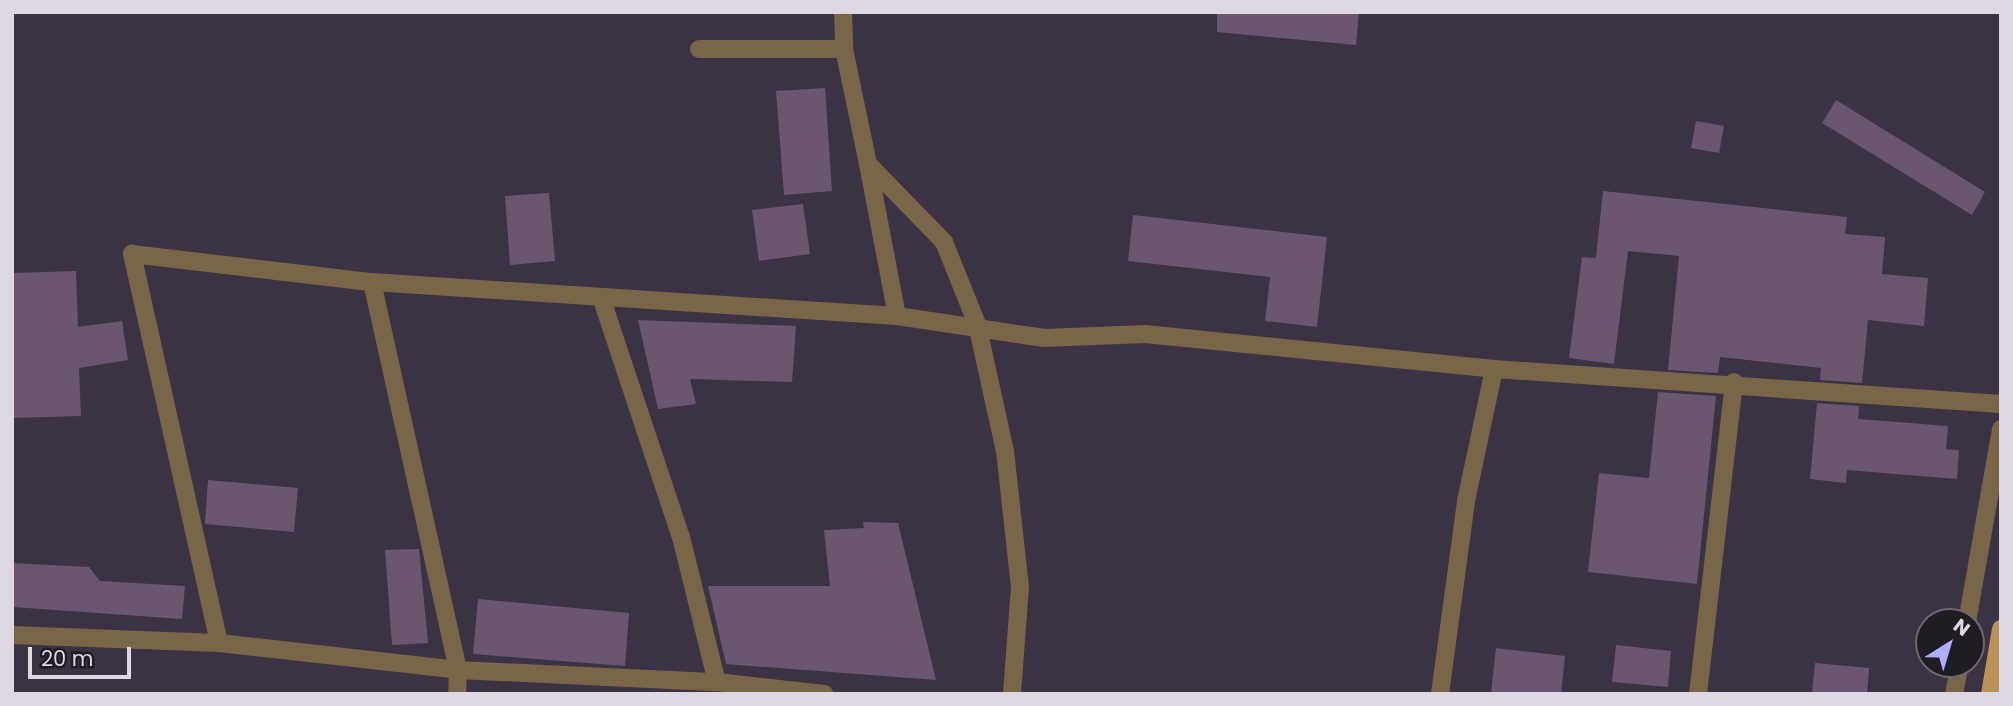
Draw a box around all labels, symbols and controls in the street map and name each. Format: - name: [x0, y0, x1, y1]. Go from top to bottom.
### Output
- north arrow: [1915, 608, 1985, 678]
- text: N: [1948, 612, 1976, 643]
- scale bar: [32, 632, 135, 676]
- text: 20 m: [41, 644, 94, 673]

